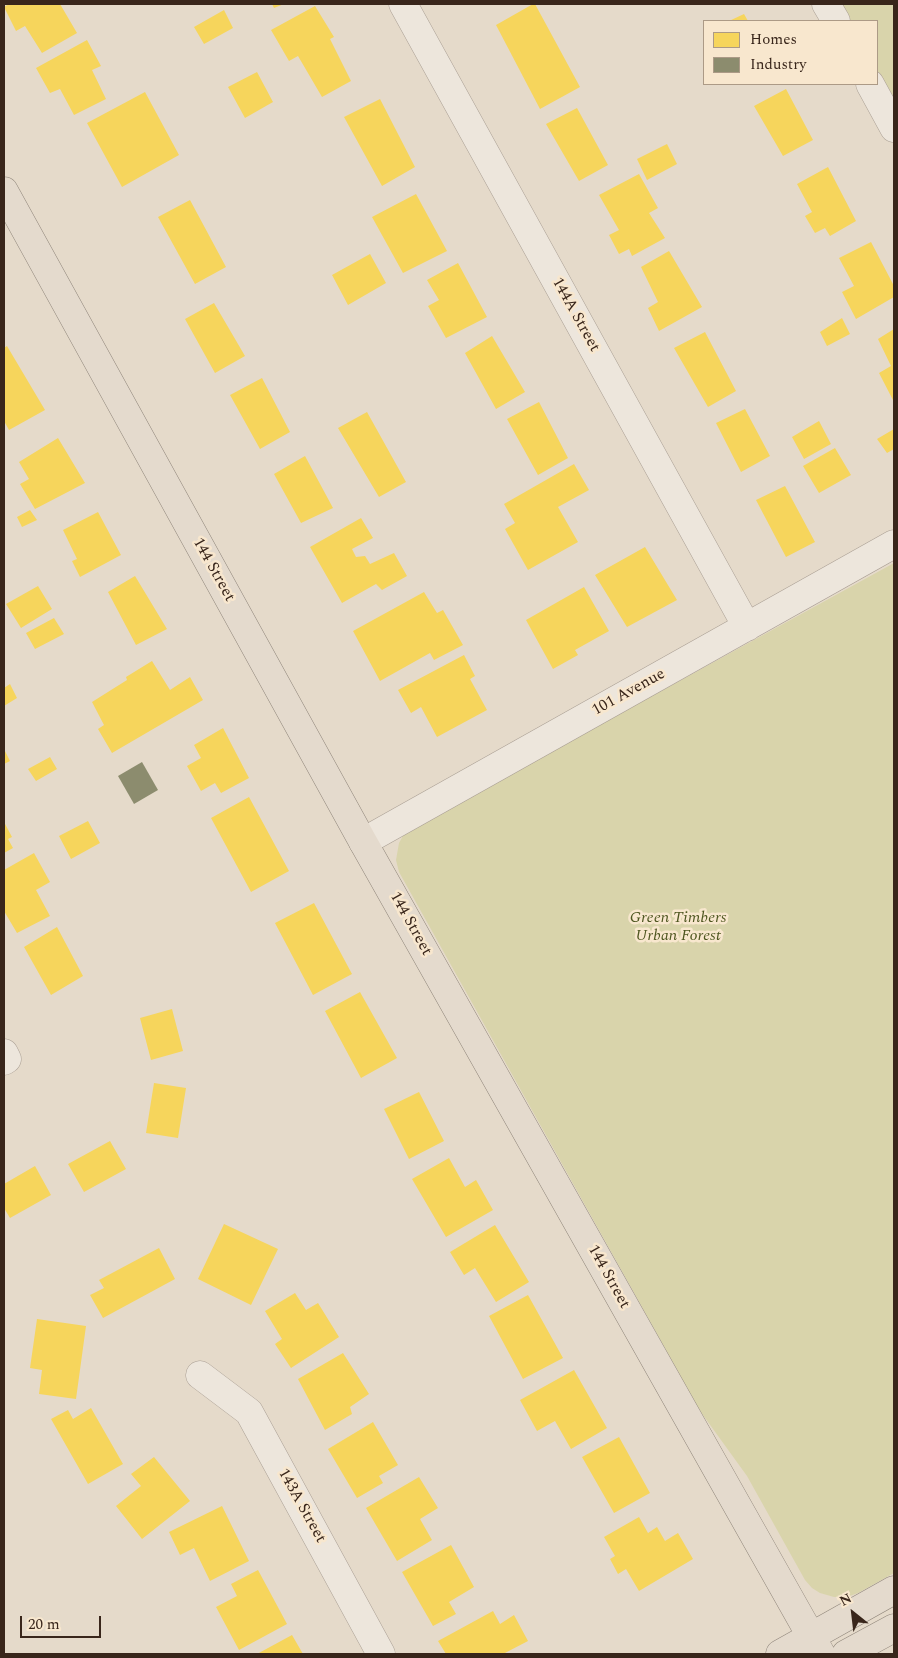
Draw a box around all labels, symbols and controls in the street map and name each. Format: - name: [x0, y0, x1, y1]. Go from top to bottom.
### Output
- legend: [703, 20, 878, 85]
- text: Homes: [750, 28, 797, 51]
- text: Industry: [750, 53, 806, 76]
- street label: 144A Street: [547, 274, 603, 356]
- street label: 144 Street: [188, 535, 238, 605]
- street label: 101 Avenue: [589, 665, 669, 721]
- street label: 144 Street: [385, 889, 435, 959]
- park label: Green Timbers Urban Forest: [630, 909, 726, 947]
- street label: 144 Street: [583, 1242, 633, 1312]
- street label: 143A Street: [273, 1465, 329, 1547]
- text: N: [835, 1587, 856, 1611]
- north arrow: [828, 1588, 878, 1638]
- scale bar: [22, 1606, 104, 1638]
- text: 20 m: [28, 1613, 60, 1636]

